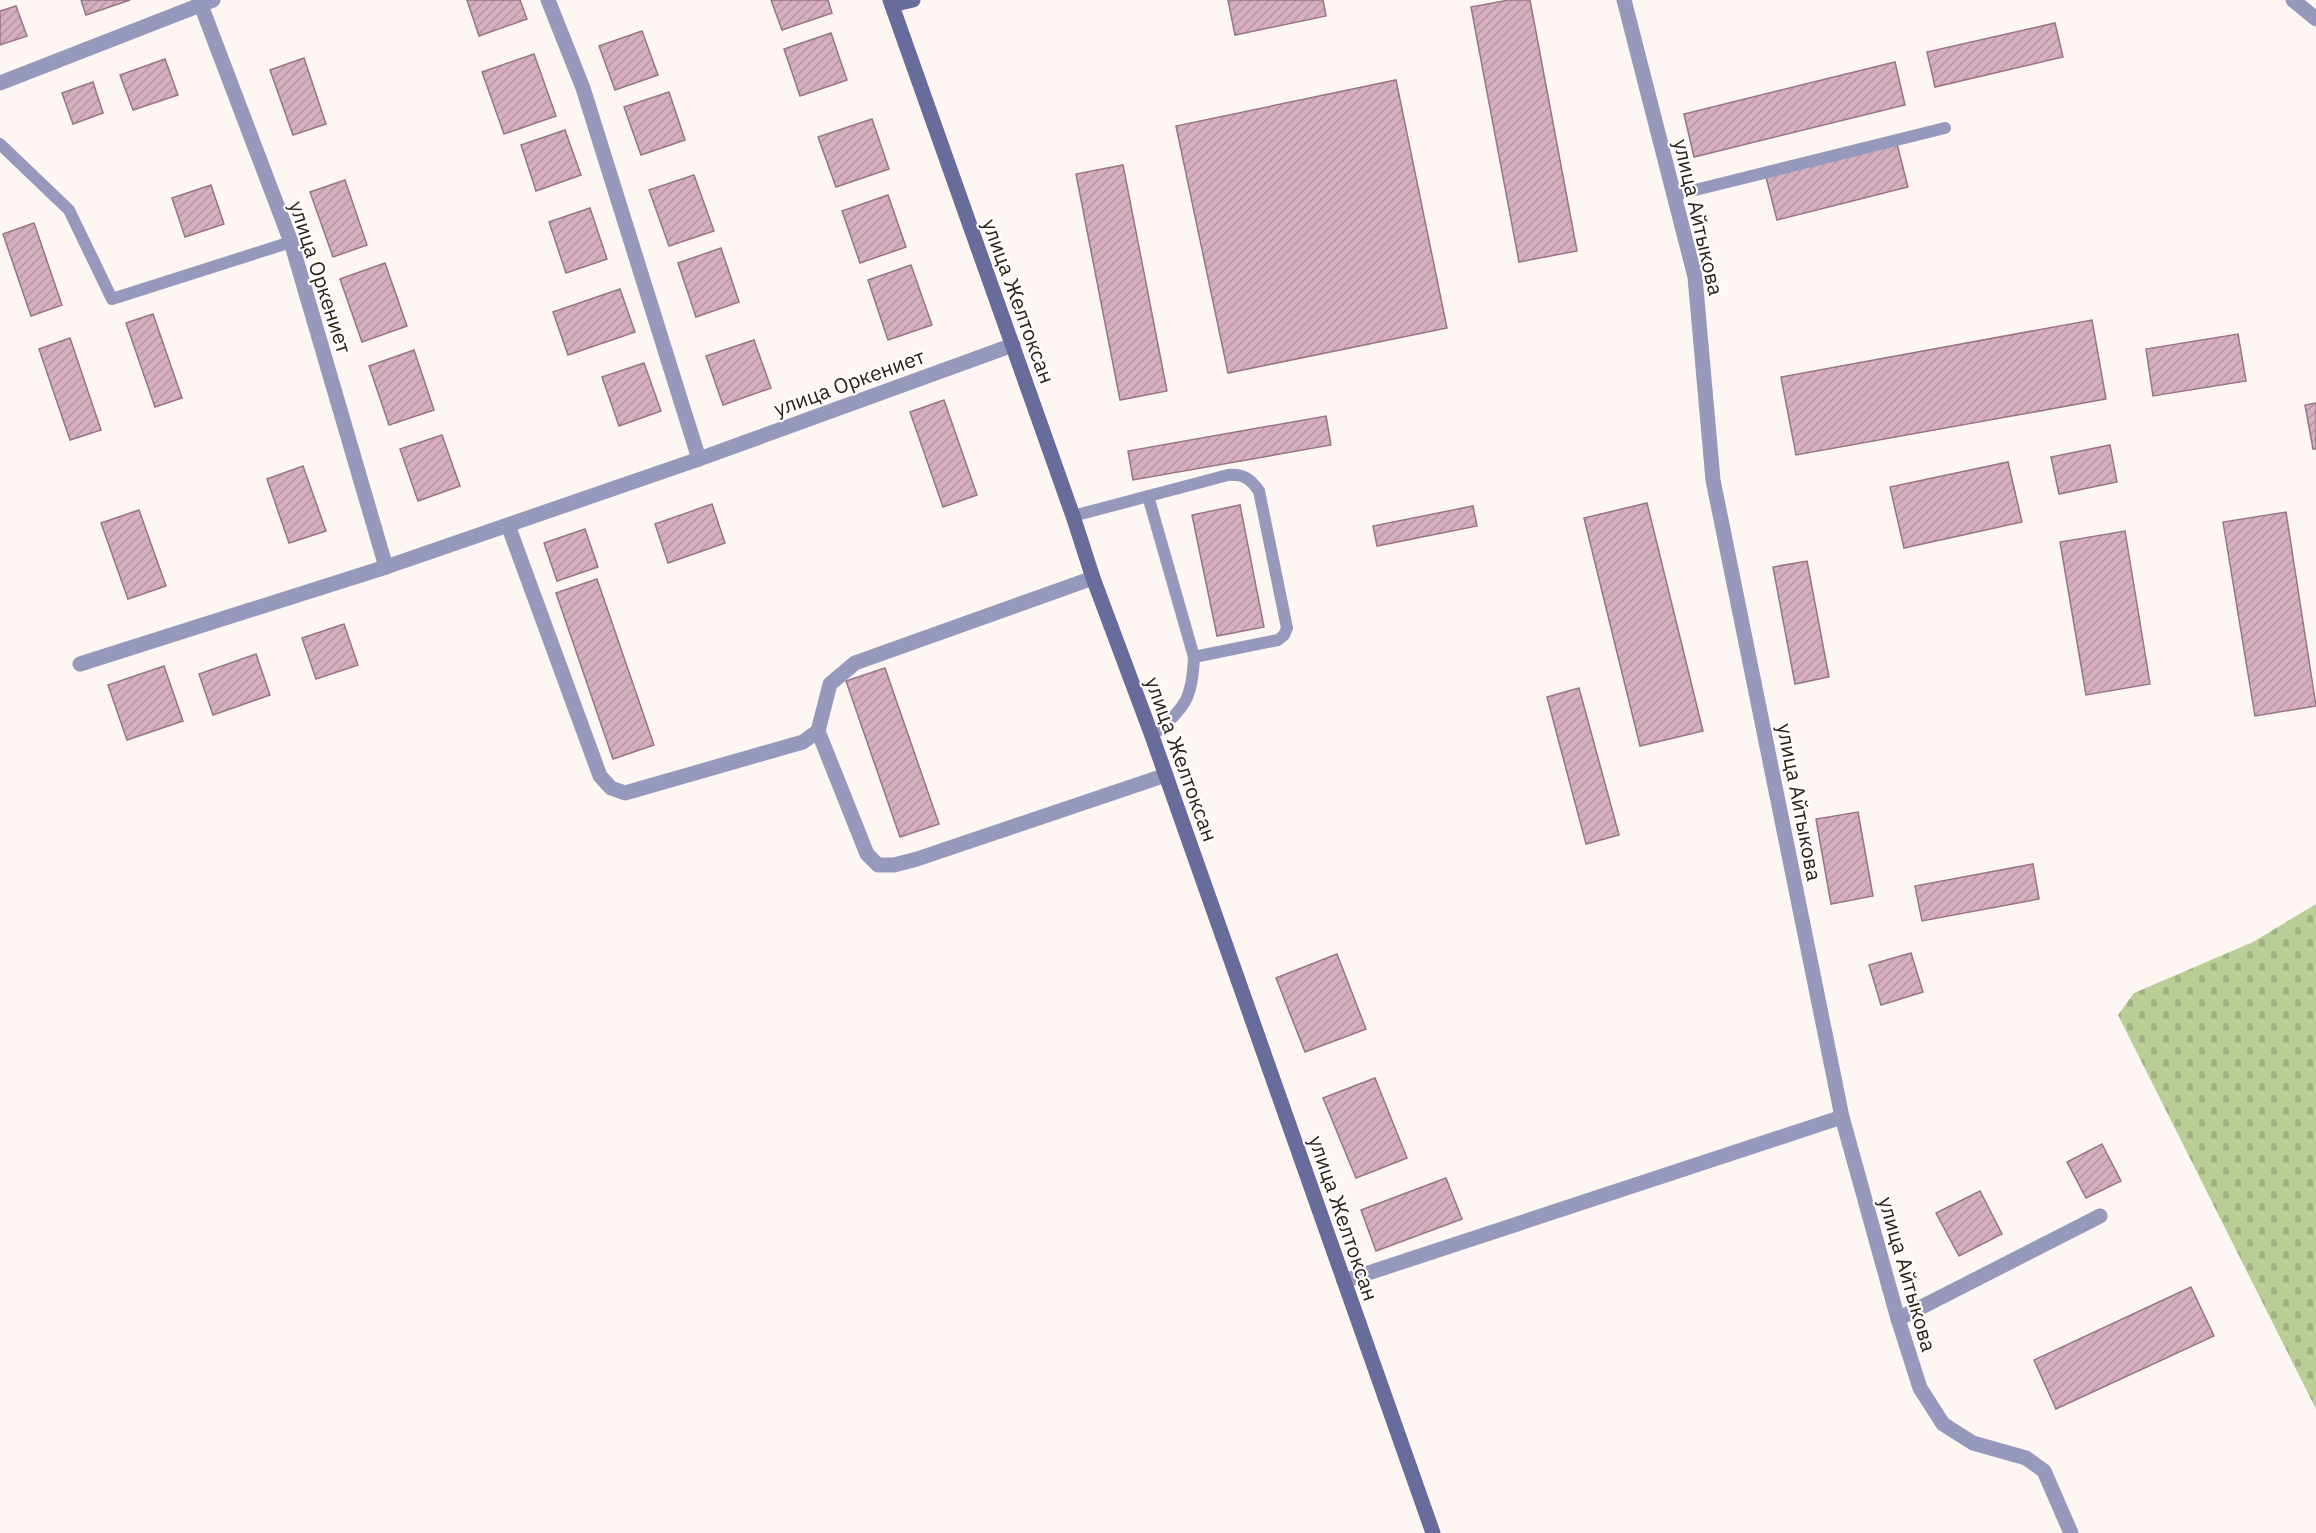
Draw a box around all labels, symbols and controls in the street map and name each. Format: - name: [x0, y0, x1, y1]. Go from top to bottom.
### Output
- street label: улица Айтыкова: [1667, 136, 1731, 298]
- street label: улица Оркениет: [283, 197, 359, 357]
- street label: улица Желтоксан: [976, 215, 1062, 387]
- street label: улица Оркениет: [770, 342, 928, 422]
- street label: улица Желтоксан: [1139, 673, 1225, 845]
- street label: улица Айтыкова: [1771, 721, 1829, 883]
- street label: улица Желтоксан: [1303, 1132, 1385, 1304]
- street label: улица Айтыкова: [1873, 1193, 1943, 1355]

